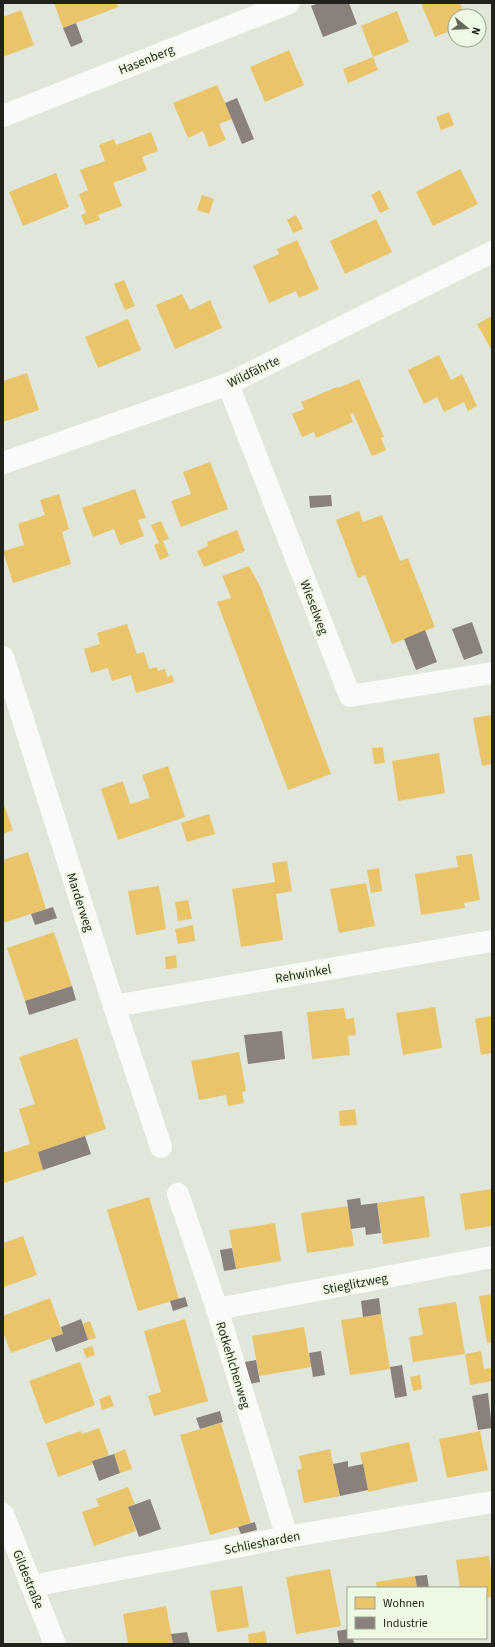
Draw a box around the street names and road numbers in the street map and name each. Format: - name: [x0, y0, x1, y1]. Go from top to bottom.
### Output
- street label: Hasenberg: [116, 40, 177, 79]
- street label: Wildfährte: [224, 351, 283, 392]
- street label: Wieselweg: [295, 577, 333, 638]
- street label: Marderweg: [62, 871, 98, 935]
- street label: Rehwinkel: [274, 960, 333, 988]
- street label: Stieglitzweg: [321, 1269, 390, 1299]
- street label: Rotkehlchenweg: [211, 1320, 255, 1411]
- street label: Schliesharden: [223, 1527, 302, 1559]
- street label: Gildestraße: [8, 1547, 48, 1612]

